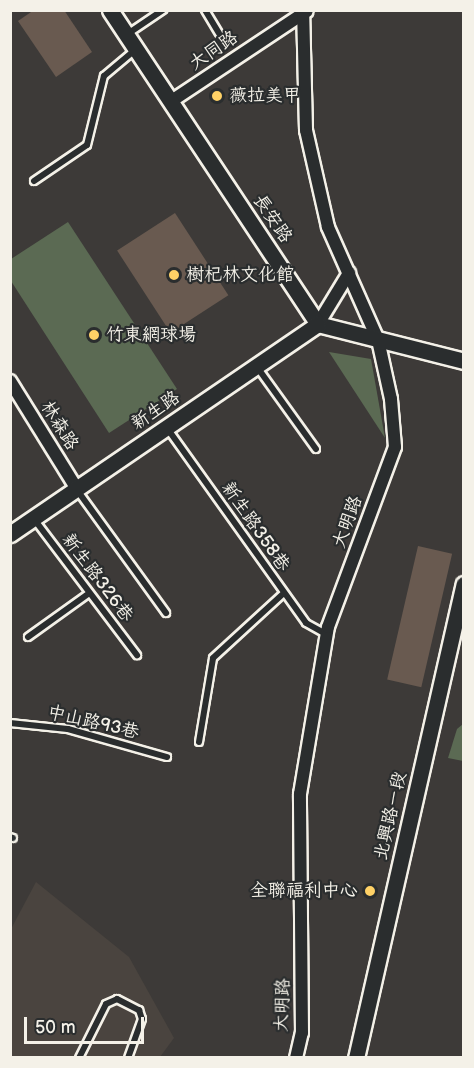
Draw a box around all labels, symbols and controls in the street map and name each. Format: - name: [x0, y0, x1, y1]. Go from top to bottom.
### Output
- street label: 大同路: [186, 27, 242, 75]
- place label: 薇拉美甲: [229, 85, 301, 107]
- marker: 薇拉美甲: [210, 89, 224, 103]
- street label: 長安路: [248, 191, 296, 247]
- place label: 樹杞林文化館: [186, 264, 294, 286]
- marker: 樹杞林文化館: [167, 268, 181, 282]
- place label: 竹東網球場: [106, 324, 196, 346]
- marker: 竹東網球場: [87, 328, 101, 342]
- street label: 新生路: [128, 387, 184, 435]
- street label: 林森路: [36, 397, 82, 455]
- street label: 新生路358巷: [216, 478, 294, 576]
- street label: 大明路: [329, 493, 367, 551]
- street label: 新生路326巷: [57, 530, 137, 626]
- street label: 中山路93巷: [45, 702, 141, 744]
- street label: 北興路ㄧ段: [370, 770, 412, 862]
- place label: 全聯福利中心: [250, 880, 358, 902]
- marker: 全聯福利中心: [363, 884, 377, 898]
- street label: 大明路: [271, 978, 295, 1032]
- scale bar: [27, 1005, 147, 1043]
- text: 50 m: [35, 1017, 76, 1038]

